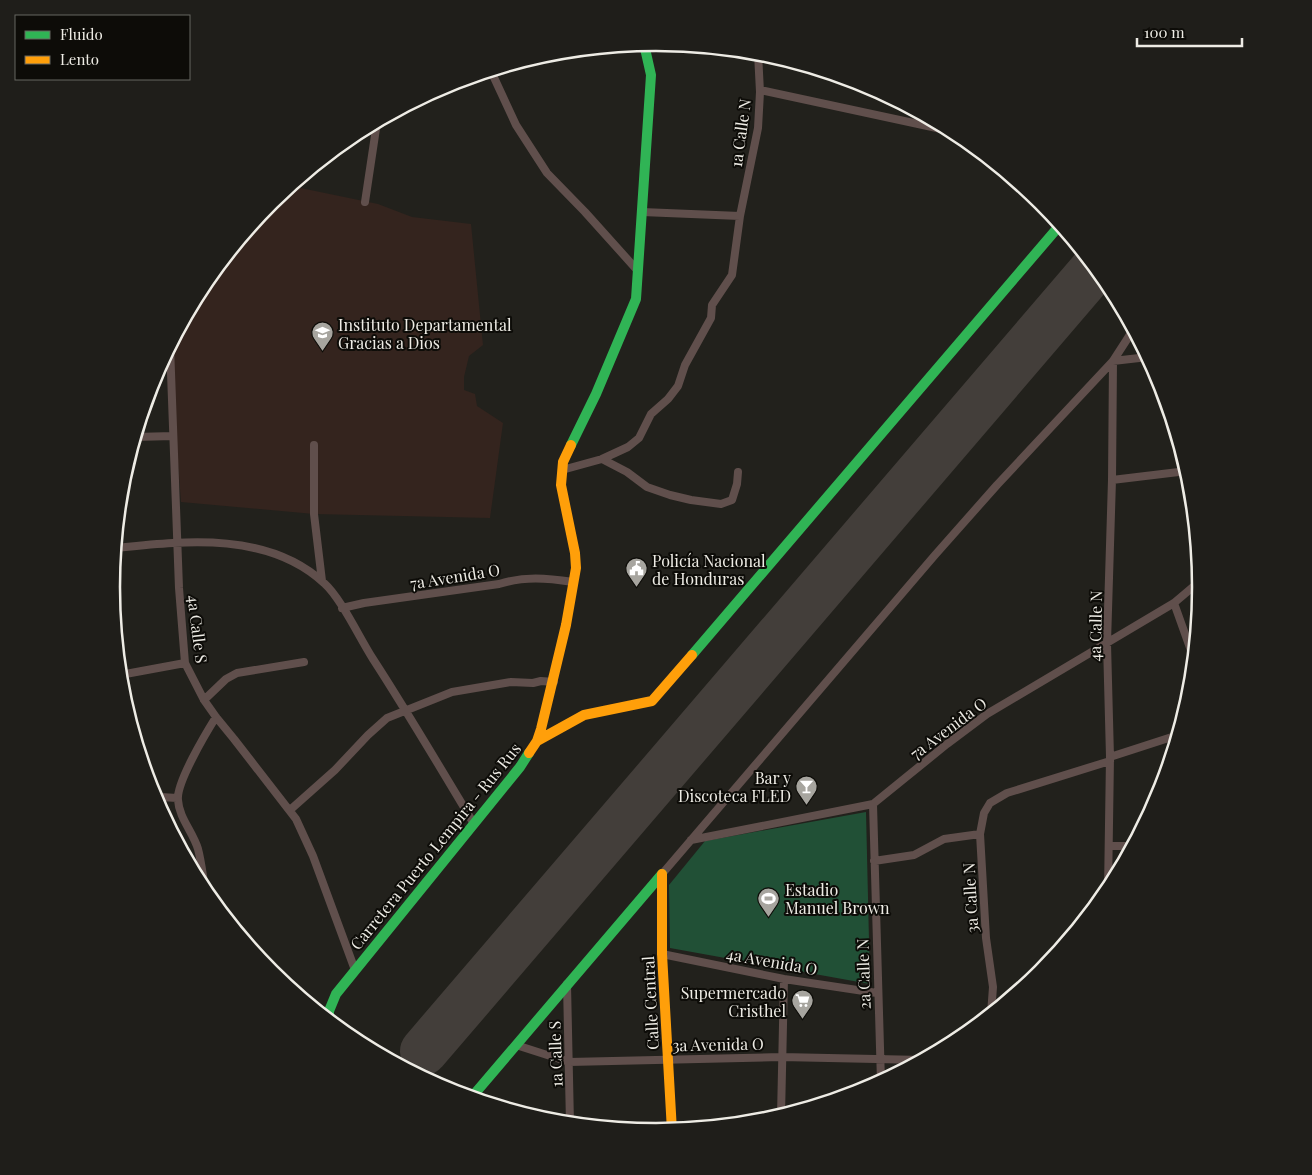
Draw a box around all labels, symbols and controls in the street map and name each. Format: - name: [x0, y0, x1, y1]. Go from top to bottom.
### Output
- legend: [15, 15, 190, 80]
- scale bar: [1137, 15, 1242, 47]
- text: 100 m: [1144, 22, 1185, 42]
- text: Fluido: [60, 24, 103, 44]
- text: Lento: [60, 49, 99, 69]
- street label: 1a Calle N: [725, 97, 755, 169]
- place label: Instituto Departamental Gracias a Dios: [338, 314, 512, 353]
- school or university icon: Instituto Departamental Gracias a Dios: [310, 321, 334, 352]
- place label: Policía Nacional de Honduras: [652, 550, 766, 589]
- public building icon: Policía Nacional de Honduras: [624, 557, 648, 588]
- street label: 7a Avenida O: [409, 559, 502, 593]
- street label: 4a Calle N: [1084, 590, 1106, 662]
- street label: 4a Calle S: [183, 594, 213, 664]
- street label: 7a Avenida O: [905, 692, 991, 764]
- street label: Carretera Puerto Lempira - Rus Rus: [345, 738, 525, 954]
- place label: Bar y Discoteca FLED: [678, 767, 791, 806]
- bar icon: Bar y Discoteca FLED: [795, 774, 819, 805]
- street label: 3a Calle N: [958, 862, 982, 934]
- place label: Estadio Manuel Brown: [785, 879, 890, 918]
- sports icon: Estadio Manuel Brown: [757, 886, 781, 917]
- street label: 2a Calle N: [851, 938, 875, 1010]
- street label: 4a Avenida O: [725, 943, 819, 979]
- street label: Calle Central: [637, 955, 663, 1051]
- place label: Supermercado Cristhel: [681, 982, 786, 1021]
- supermarket icon: Supermercado Cristhel: [790, 989, 814, 1020]
- street label: 1a Calle S: [543, 1020, 567, 1088]
- street label: 3a Avenida O: [672, 1033, 764, 1055]

